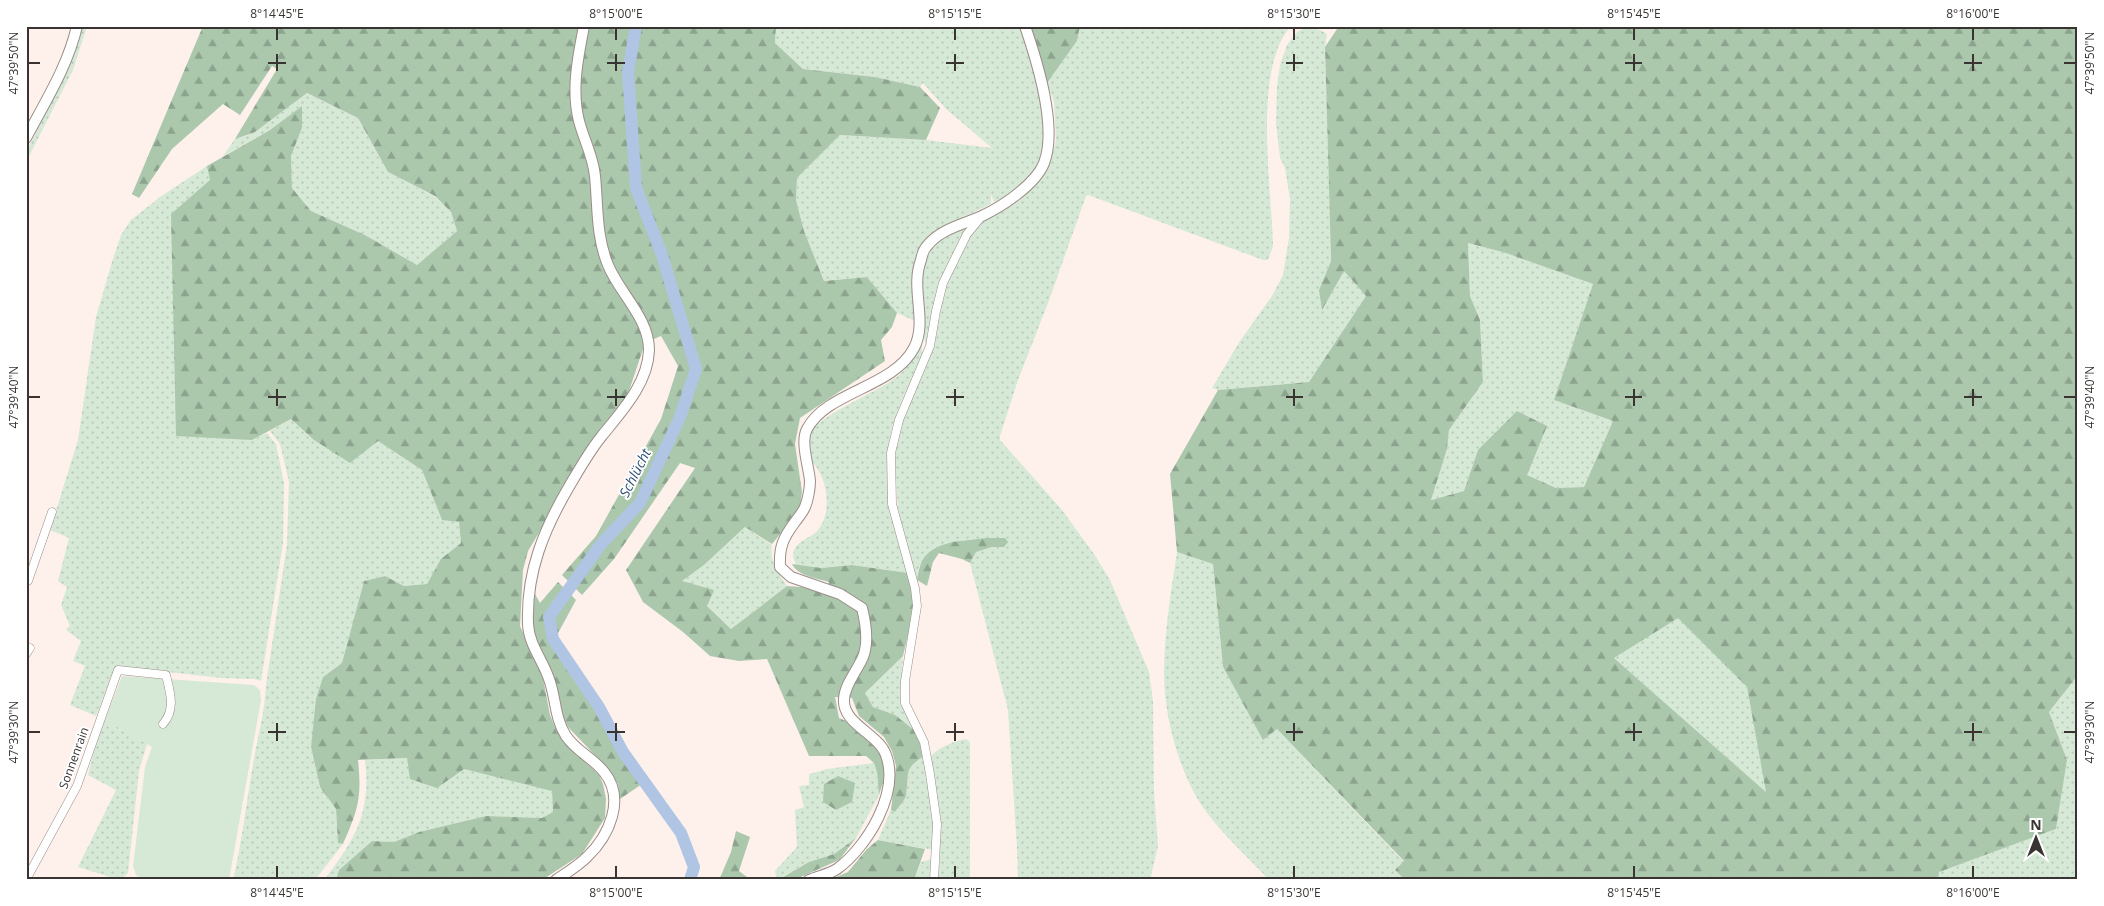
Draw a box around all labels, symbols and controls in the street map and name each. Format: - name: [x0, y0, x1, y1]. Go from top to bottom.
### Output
- text: 8°14'45"E: [250, 5, 304, 22]
- text: 8°15'00"E: [589, 5, 643, 22]
- text: 8°15'15"E: [928, 5, 982, 22]
- text: 8°15'30"E: [1267, 5, 1321, 22]
- text: 8°15'45"E: [1607, 5, 1661, 22]
- text: 8°16'00"E: [1946, 5, 2000, 22]
- text: 47°39'50"N: [5, 32, 22, 94]
- text: 47°39'50"N: [2081, 32, 2098, 94]
- text: 47°39'40"N: [5, 366, 22, 428]
- text: 47°39'40"N: [2081, 366, 2098, 428]
- water label: Schlücht: [614, 444, 655, 500]
- text: 47°39'30"N: [5, 701, 22, 763]
- text: 47°39'30"N: [2081, 701, 2098, 763]
- street label: Sonnenrain: [54, 725, 93, 791]
- north arrow: [2012, 814, 2062, 864]
- text: N: [2030, 815, 2042, 834]
- text: 8°14'45"E: [250, 884, 304, 901]
- text: 8°15'00"E: [589, 884, 643, 901]
- text: 8°15'15"E: [928, 884, 982, 901]
- text: 8°15'30"E: [1267, 884, 1321, 901]
- text: 8°15'45"E: [1607, 884, 1661, 901]
- text: 8°16'00"E: [1946, 884, 2000, 901]

